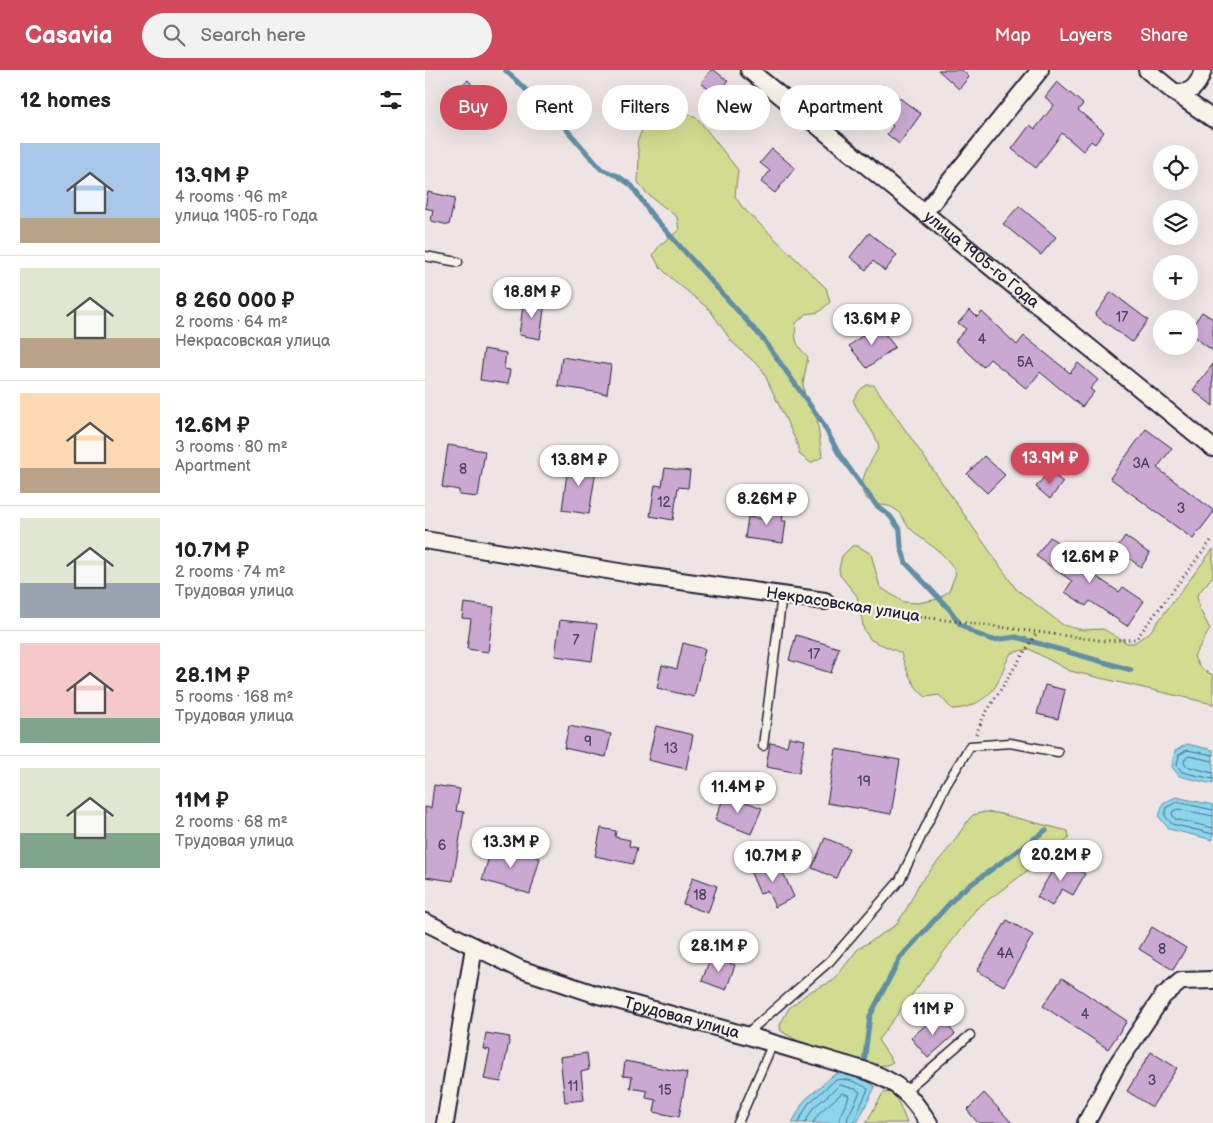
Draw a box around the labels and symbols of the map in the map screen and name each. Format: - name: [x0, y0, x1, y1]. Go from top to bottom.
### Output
- street label: улица 1905-го Года: [920, 207, 1043, 312]
- pin: 18.8M ₽: [486, 276, 578, 319]
- pin: 13.6M ₽: [826, 304, 918, 346]
- house number: 17: [1116, 309, 1128, 326]
- house number: 4: [978, 331, 987, 348]
- house number: 5А: [1017, 354, 1034, 371]
- pin: 13.9M ₽: [1004, 442, 1096, 485]
- pin: 13.8M ₽: [533, 444, 625, 487]
- house number: 3А: [1132, 455, 1150, 472]
- house number: 8: [459, 461, 467, 478]
- pin: 8.26M ₽: [721, 484, 813, 526]
- house number: 12: [657, 494, 672, 511]
- house number: 3: [1177, 500, 1185, 517]
- pin: 12.6M ₽: [1044, 542, 1136, 584]
- street label: Некрасовская улица: [765, 583, 922, 627]
- house number: 7: [573, 632, 580, 649]
- house number: 17: [808, 646, 820, 663]
- house number: 9: [584, 733, 592, 750]
- house number: 13: [664, 740, 678, 757]
- pin: 11.4M ₽: [692, 772, 784, 814]
- house number: 19: [857, 773, 871, 790]
- pin: 13.3M ₽: [465, 826, 557, 869]
- house number: 6: [438, 837, 447, 854]
- pin: 10.7M ₽: [727, 840, 819, 883]
- pin: 20.2M ₽: [1015, 840, 1107, 882]
- house number: 18: [693, 887, 707, 904]
- pin: 28.1M ₽: [673, 930, 765, 973]
- house number: 8: [1158, 941, 1166, 958]
- house number: 4А: [996, 945, 1014, 962]
- street label: Трудовая улица: [622, 993, 742, 1043]
- pin: 11M ₽: [898, 994, 968, 1036]
- house number: 4: [1081, 1006, 1090, 1023]
- house number: 3: [1148, 1072, 1156, 1089]
- house number: 11: [568, 1078, 578, 1095]
- house number: 15: [658, 1082, 672, 1099]

